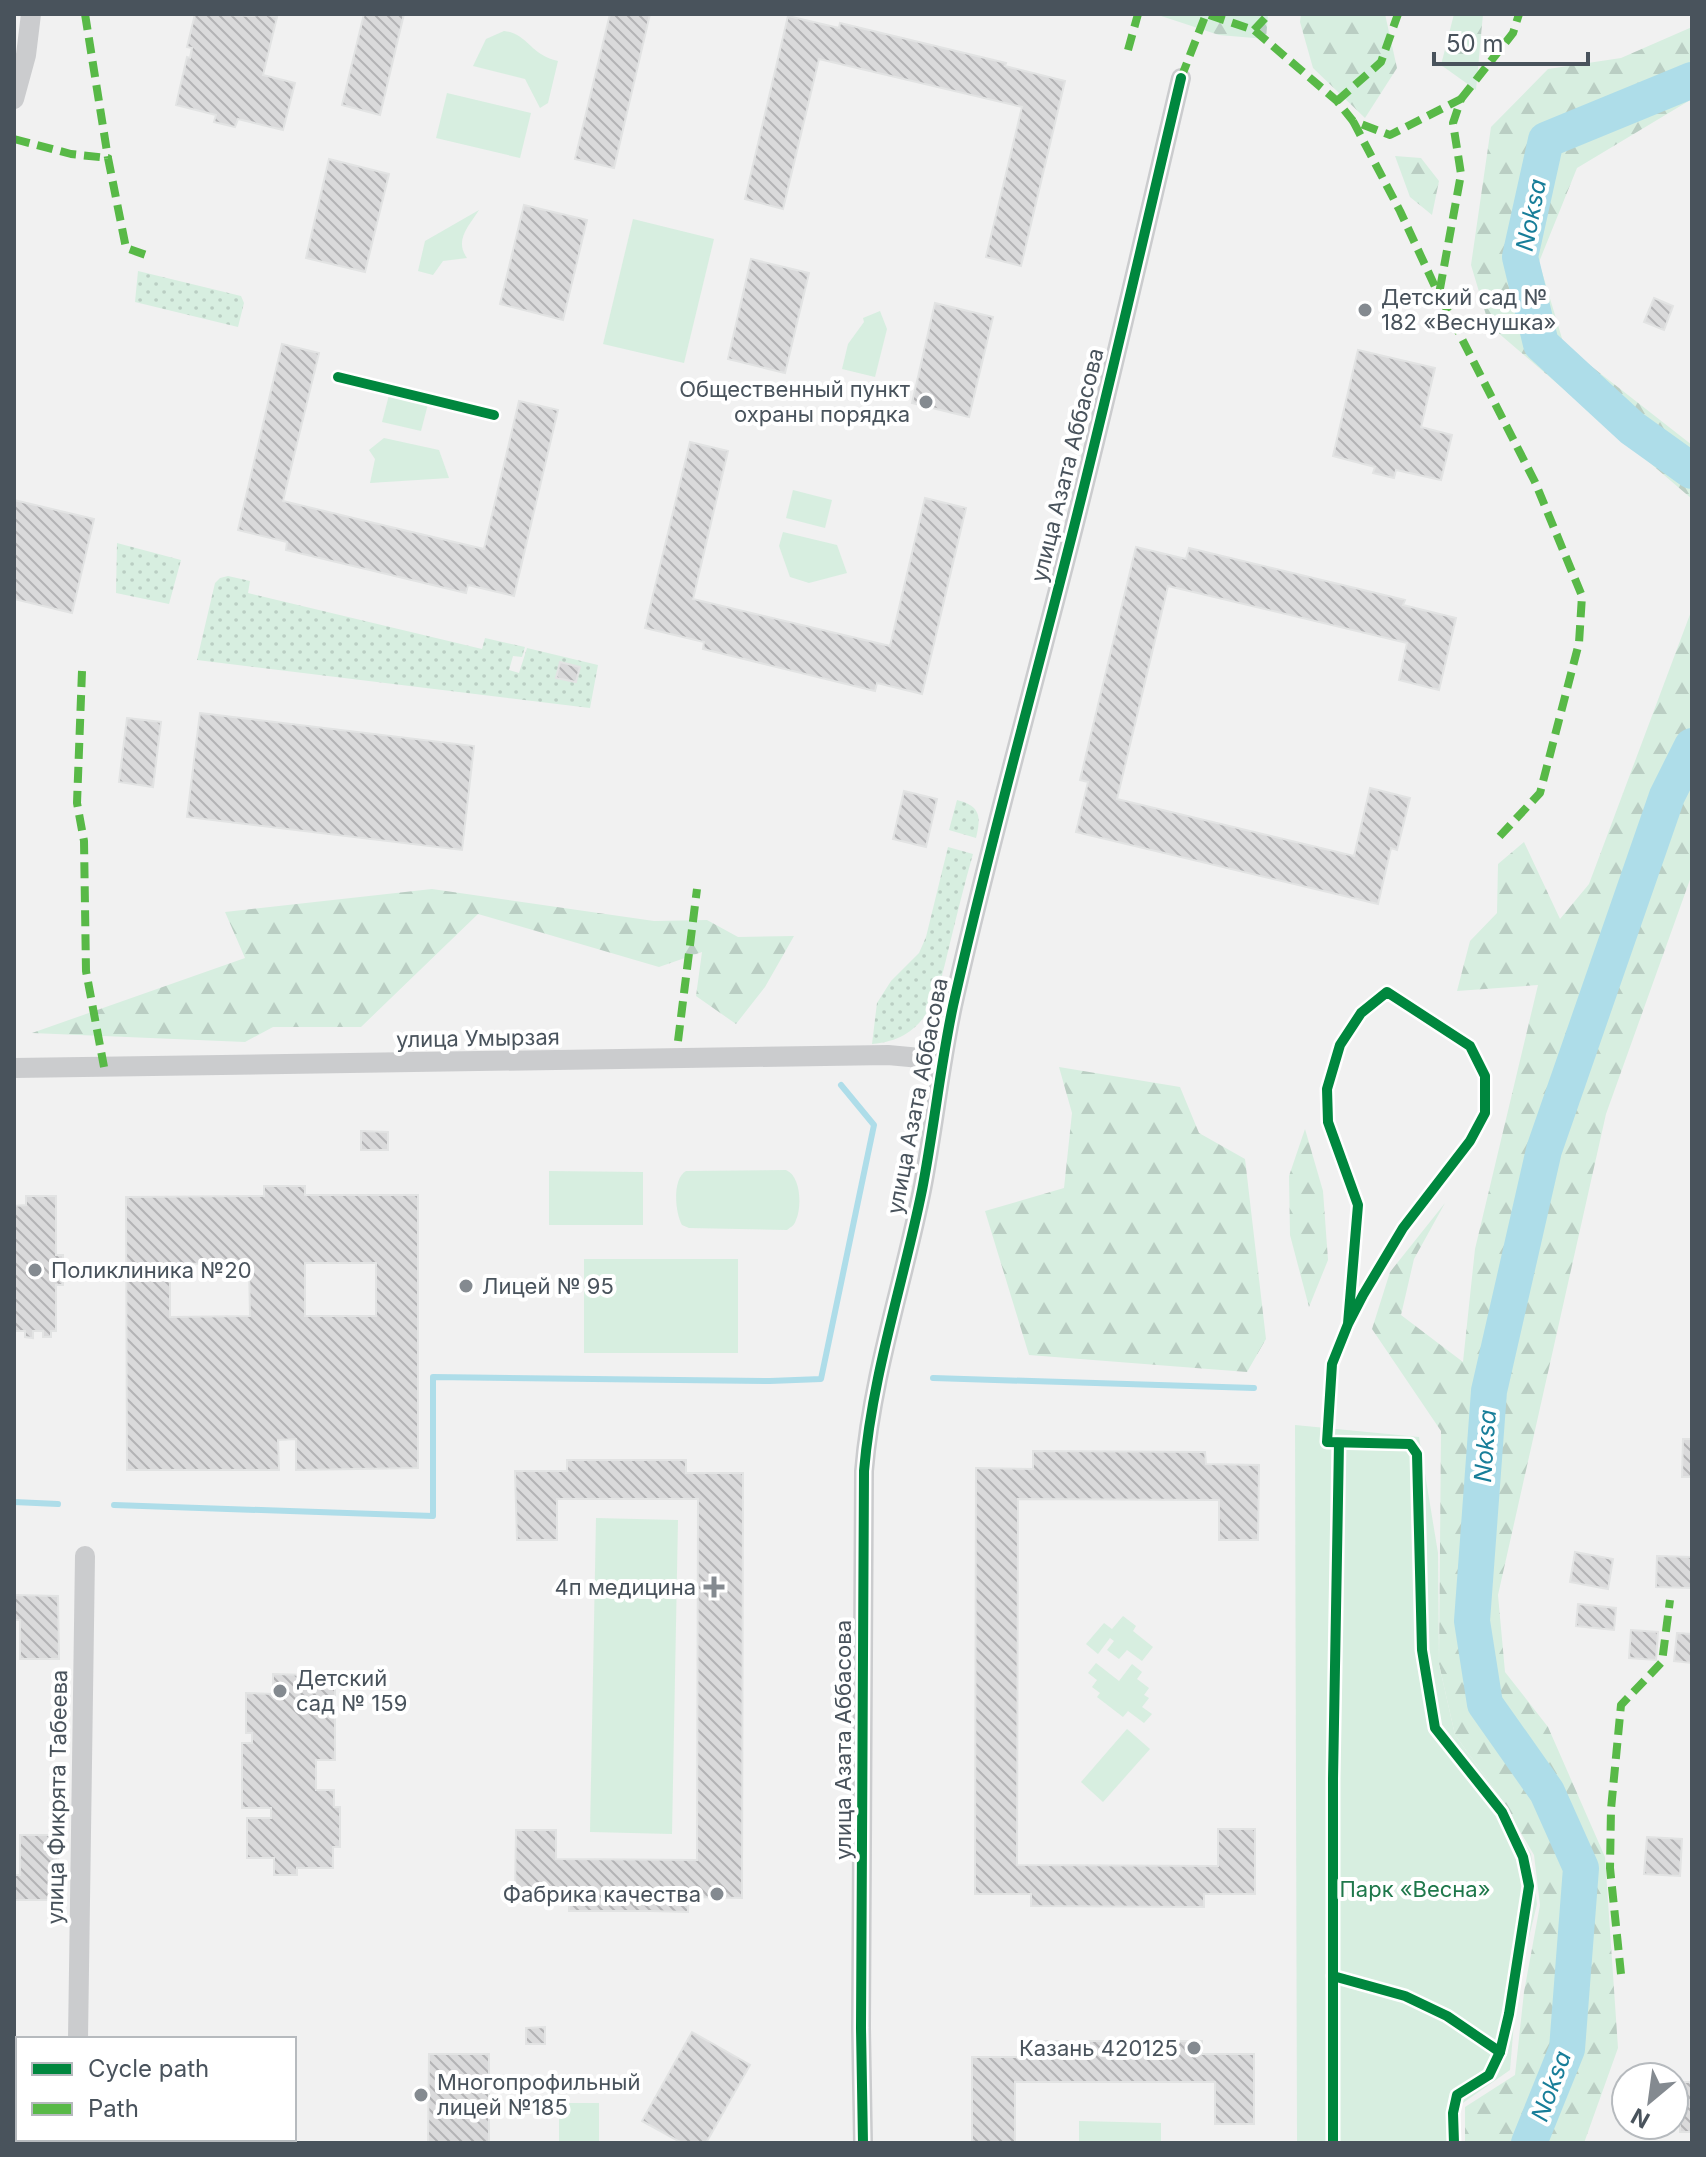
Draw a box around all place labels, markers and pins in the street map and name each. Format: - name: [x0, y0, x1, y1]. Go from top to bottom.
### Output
- place label: Детский сад № 182 «Веснушка»: [1381, 284, 1556, 335]
- marker: Детский сад № 182 «Веснушка»: [1356, 301, 1374, 319]
- place label: Общественный пункт охраны порядка: [679, 376, 911, 427]
- marker: Общественный пункт охраны порядка: [917, 393, 935, 411]
- place label: Поликлиника №20: [51, 1257, 252, 1283]
- marker: Поликлиника №20: [26, 1261, 44, 1279]
- place label: Лицей № 95: [482, 1273, 614, 1299]
- marker: Лицей № 95: [457, 1277, 475, 1295]
- place label: 4п медицина: [555, 1574, 696, 1600]
- marker: 4п медицина: [703, 1576, 725, 1598]
- place label: Детский сад № 159: [296, 1665, 407, 1716]
- marker: Детский сад № 159: [271, 1682, 289, 1700]
- place label: Фабрика качества: [503, 1881, 701, 1907]
- marker: Фабрика качества: [708, 1885, 726, 1903]
- place label: Казань 420125: [1019, 2035, 1178, 2061]
- marker: Казань 420125: [1185, 2039, 1203, 2057]
- place label: Многопрофильный лицей №185: [437, 2069, 640, 2120]
- marker: Многопрофильный лицей №185: [412, 2086, 430, 2104]

